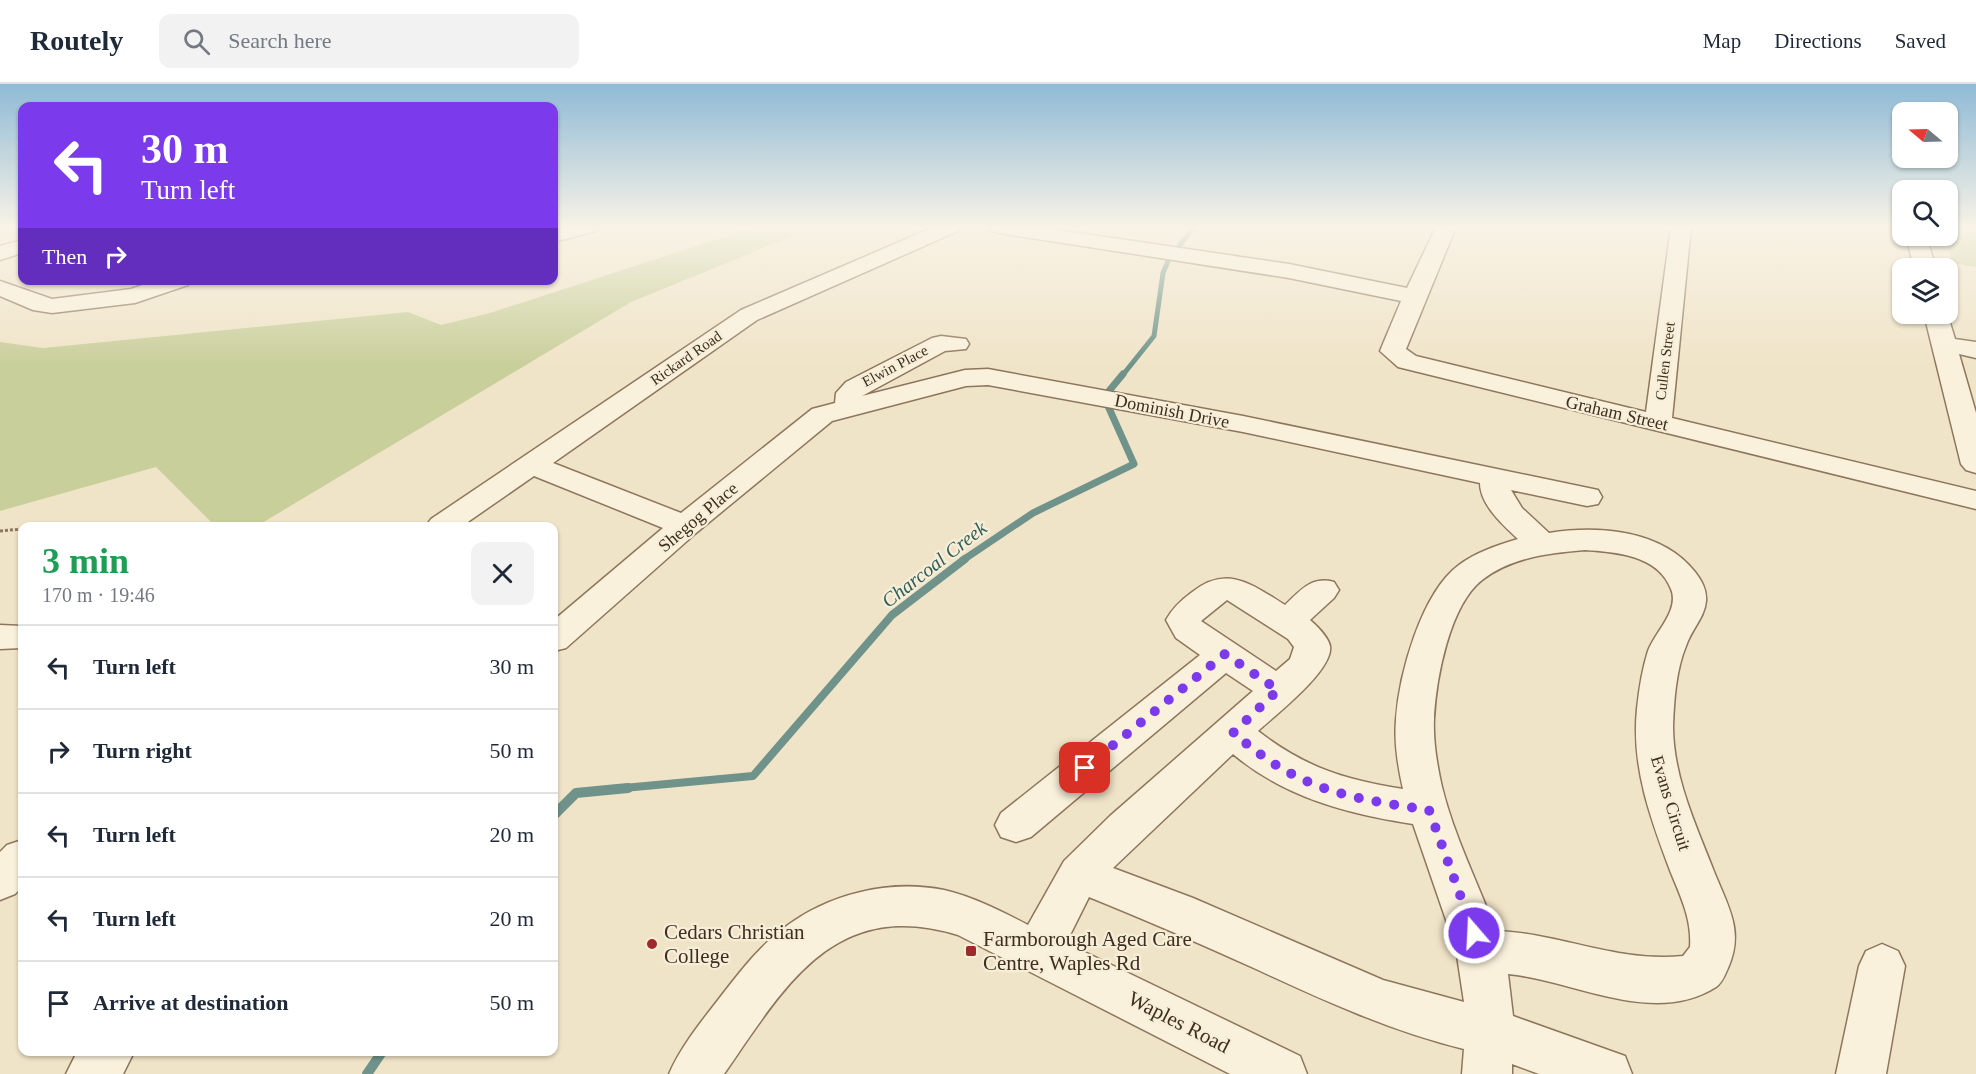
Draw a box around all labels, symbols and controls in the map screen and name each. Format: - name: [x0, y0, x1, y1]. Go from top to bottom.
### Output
- search box: [159, 14, 579, 68]
- text: Routely: [30, 25, 123, 56]
- icon: search: [180, 25, 213, 58]
- text: Search here: [228, 28, 332, 53]
- text: Map: [1703, 29, 1741, 53]
- text: Directions: [1774, 29, 1862, 53]
- text: Saved: [1895, 29, 1946, 53]
- north arrow: [1892, 102, 1958, 168]
- map controls: [1892, 102, 1958, 324]
- icon: left: [42, 126, 120, 204]
- text: 30 m: [141, 126, 229, 172]
- text: Turn left: [141, 175, 235, 205]
- button: search: [1892, 180, 1958, 246]
- icon: right: [99, 240, 132, 273]
- text: Then: [42, 244, 87, 269]
- button: layers: [1892, 258, 1958, 324]
- street label: Cullen Street: [1652, 320, 1678, 401]
- street label: Rickard Road: [647, 327, 725, 388]
- street label: Elwin Place: [859, 342, 931, 390]
- street label: Dominish Drive: [1113, 390, 1231, 432]
- street label: Graham Street: [1564, 392, 1670, 434]
- street label: Shegog Place: [654, 478, 742, 556]
- water label: Charcoal Creek: [877, 516, 992, 612]
- text: 3 min: [42, 541, 129, 581]
- button: close: [471, 542, 534, 605]
- text: 170 m · 19:46: [42, 584, 155, 606]
- icon: left: [42, 651, 75, 684]
- text: Turn left: [93, 654, 176, 679]
- text: 30 m: [489, 654, 534, 679]
- icon: right: [42, 735, 75, 768]
- text: Turn right: [93, 738, 192, 763]
- text: 50 m: [489, 738, 534, 763]
- pin: [1059, 742, 1110, 793]
- icon: arrive: [1068, 751, 1101, 784]
- street label: Evans Circuit: [1647, 753, 1695, 853]
- icon: left: [42, 819, 75, 852]
- text: Turn left: [93, 822, 176, 847]
- text: 20 m: [489, 822, 534, 847]
- position arrow: [1442, 901, 1506, 965]
- icon: left: [42, 903, 75, 936]
- text: Turn left: [93, 906, 176, 931]
- text: 20 m: [489, 906, 534, 931]
- place label: Cedars Christian College: [664, 920, 805, 968]
- place label: Farmborough Aged Care Centre, Waples Rd: [983, 927, 1192, 975]
- marker: Cedars Christian College: [645, 937, 659, 951]
- marker: Farmborough Aged Care Centre, Waples Rd: [964, 944, 978, 958]
- street label: Waples Road: [1124, 986, 1234, 1058]
- icon: arrive: [42, 987, 75, 1020]
- text: Arrive at destination: [93, 990, 289, 1015]
- text: 50 m: [489, 990, 534, 1015]

